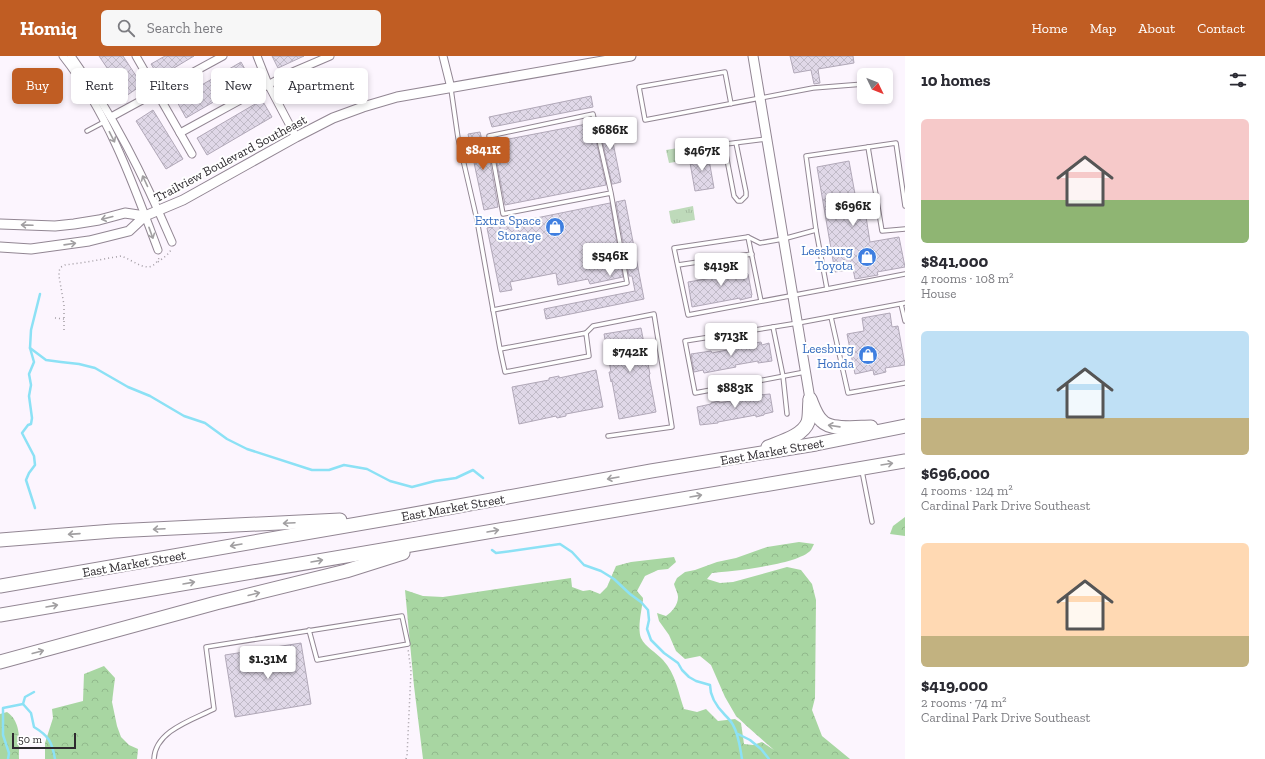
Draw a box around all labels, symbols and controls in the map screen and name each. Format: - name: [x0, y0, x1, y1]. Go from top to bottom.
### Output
- search box: [101, 10, 381, 46]
- text: Homiq: [20, 17, 77, 40]
- icon: search: [115, 17, 137, 39]
- text: Search here: [147, 19, 223, 37]
- text: Home: [1032, 20, 1068, 37]
- text: Map: [1090, 20, 1116, 37]
- text: About: [1138, 20, 1175, 37]
- text: Contact: [1197, 20, 1245, 37]
- chip: Buy: [12, 68, 63, 104]
- chip: Rent: [71, 68, 128, 104]
- chip: Filters: [136, 68, 203, 104]
- chip: New: [211, 68, 266, 104]
- chip: Apartment: [274, 68, 368, 104]
- north arrow: [857, 68, 893, 104]
- map controls: [857, 68, 893, 104]
- icon: filters: [1227, 69, 1249, 91]
- text: 10 homes: [921, 70, 991, 90]
- street label: Trailview Boulevard Southeast: [151, 112, 309, 205]
- pin: $686K: [582, 117, 638, 151]
- text: $686K: [592, 122, 628, 137]
- one-way arrow: [108, 131, 116, 143]
- pin: $841K: [455, 137, 511, 171]
- pin: $467K: [674, 138, 730, 172]
- text: $841K: [466, 142, 500, 157]
- text: $467K: [684, 143, 720, 158]
- icon: home: [1049, 145, 1121, 217]
- one-way arrow: [141, 175, 148, 187]
- pin: $696K: [825, 193, 881, 227]
- text: $696K: [835, 198, 871, 213]
- place label: Extra Space Storage: [475, 213, 541, 243]
- one-way arrow: [101, 215, 114, 222]
- shop icon: Extra Space Storage: [544, 216, 566, 238]
- one-way arrow: [21, 221, 34, 229]
- one-way arrow: [148, 227, 156, 239]
- one-way arrow: [63, 240, 76, 248]
- pin: $546K: [582, 243, 638, 277]
- place label: Leesburg Toyota: [801, 243, 854, 273]
- shop icon: Leesburg Toyota: [856, 246, 878, 268]
- text: $546K: [592, 248, 628, 263]
- text: $841,000: [921, 251, 988, 271]
- pin: $419K: [693, 253, 749, 287]
- text: $419K: [704, 258, 738, 273]
- text: 4 rooms · 108 m²: [921, 271, 1014, 286]
- text: House: [921, 286, 956, 301]
- pin: $713K: [703, 323, 759, 357]
- text: $713K: [714, 328, 748, 343]
- pin: $742K: [602, 339, 658, 373]
- place label: Leesburg Honda: [802, 341, 855, 371]
- text: $742K: [612, 344, 648, 359]
- shop icon: Leesburg Honda: [857, 344, 879, 366]
- icon: home: [1049, 357, 1121, 429]
- pin: $883K: [707, 375, 763, 409]
- text: $883K: [717, 380, 753, 395]
- one-way arrow: [828, 422, 841, 430]
- street label: East Market Street: [719, 435, 825, 468]
- one-way arrow: [880, 460, 893, 468]
- text: $696,000: [921, 463, 990, 483]
- one-way arrow: [607, 475, 620, 483]
- text: 4 rooms · 124 m²: [921, 483, 1013, 498]
- street label: East Market Street: [400, 491, 506, 524]
- one-way arrow: [689, 492, 702, 500]
- text: Cardinal Park Drive Southeast: [921, 498, 1090, 513]
- one-way arrow: [283, 519, 296, 526]
- one-way arrow: [153, 525, 166, 532]
- one-way arrow: [486, 526, 499, 534]
- one-way arrow: [68, 530, 81, 538]
- one-way arrow: [229, 541, 242, 549]
- street label: East Market Street: [81, 547, 187, 580]
- one-way arrow: [310, 556, 323, 564]
- icon: home: [1049, 569, 1121, 641]
- one-way arrow: [182, 578, 195, 586]
- one-way arrow: [247, 590, 260, 597]
- one-way arrow: [45, 602, 58, 610]
- pin: $1.31M: [235, 646, 301, 680]
- one-way arrow: [31, 647, 44, 655]
- text: $1.31M: [249, 651, 287, 666]
- text: $419,000: [921, 675, 988, 695]
- text: 2 rooms · 74 m²: [921, 695, 1007, 710]
- text: Cardinal Park Drive Southeast: [921, 710, 1090, 725]
- scale bar: [12, 731, 76, 750]
- text: 50 m: [18, 733, 42, 746]

